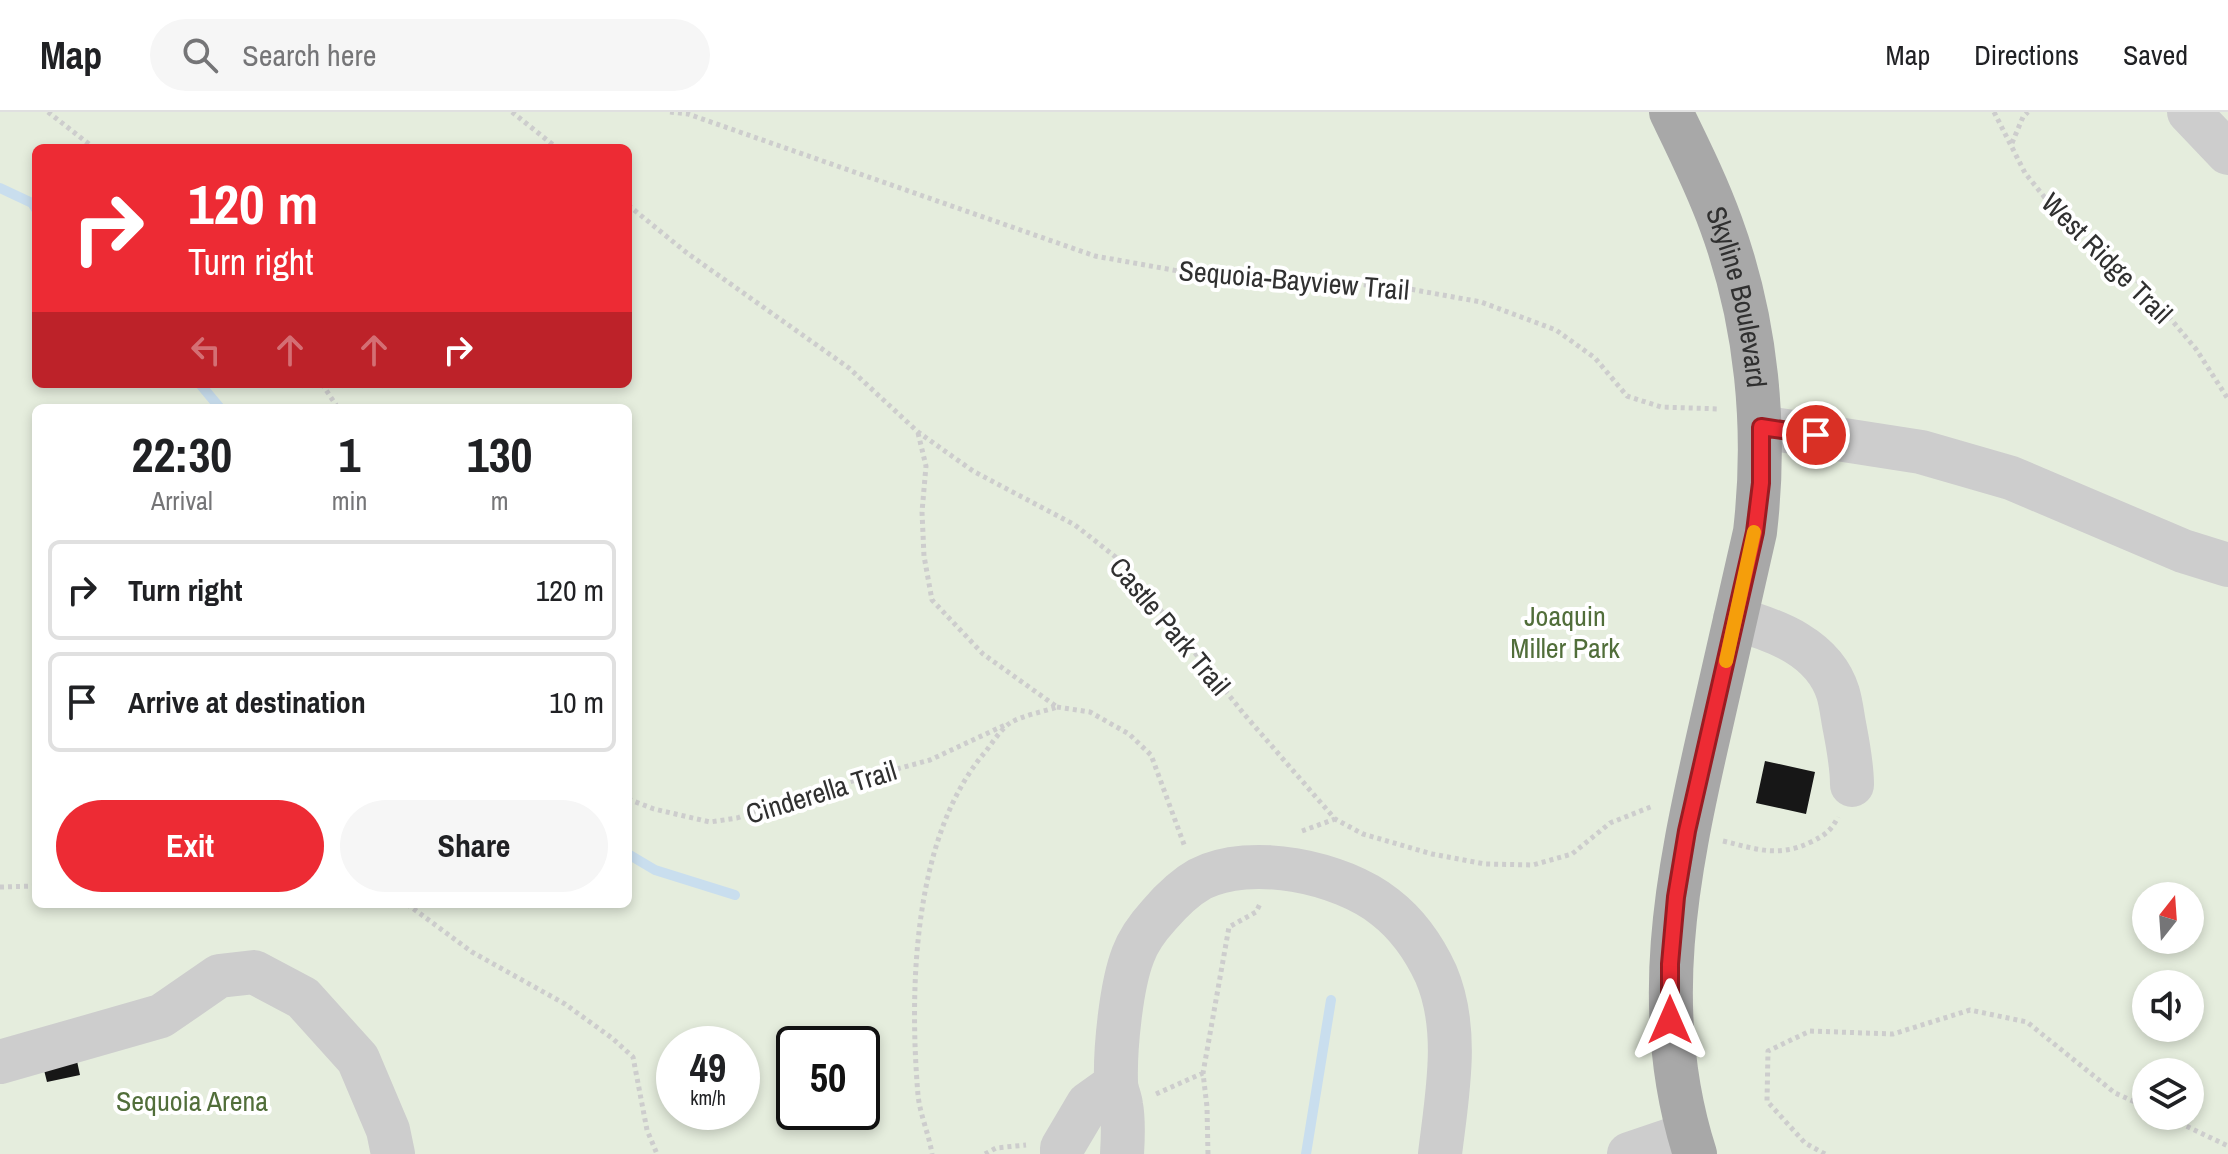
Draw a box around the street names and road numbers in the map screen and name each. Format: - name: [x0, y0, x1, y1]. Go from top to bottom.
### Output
- street label: West Ridge Trail: [2033, 184, 2181, 332]
- street label: Skyline Boulevard: [1697, 201, 1776, 389]
- street label: Sequoia-Bayview Trail: [1177, 251, 1411, 309]
- street label: Castle Park Trail: [1101, 549, 1239, 703]
- street label: Cinderella Trail: [741, 751, 901, 833]

